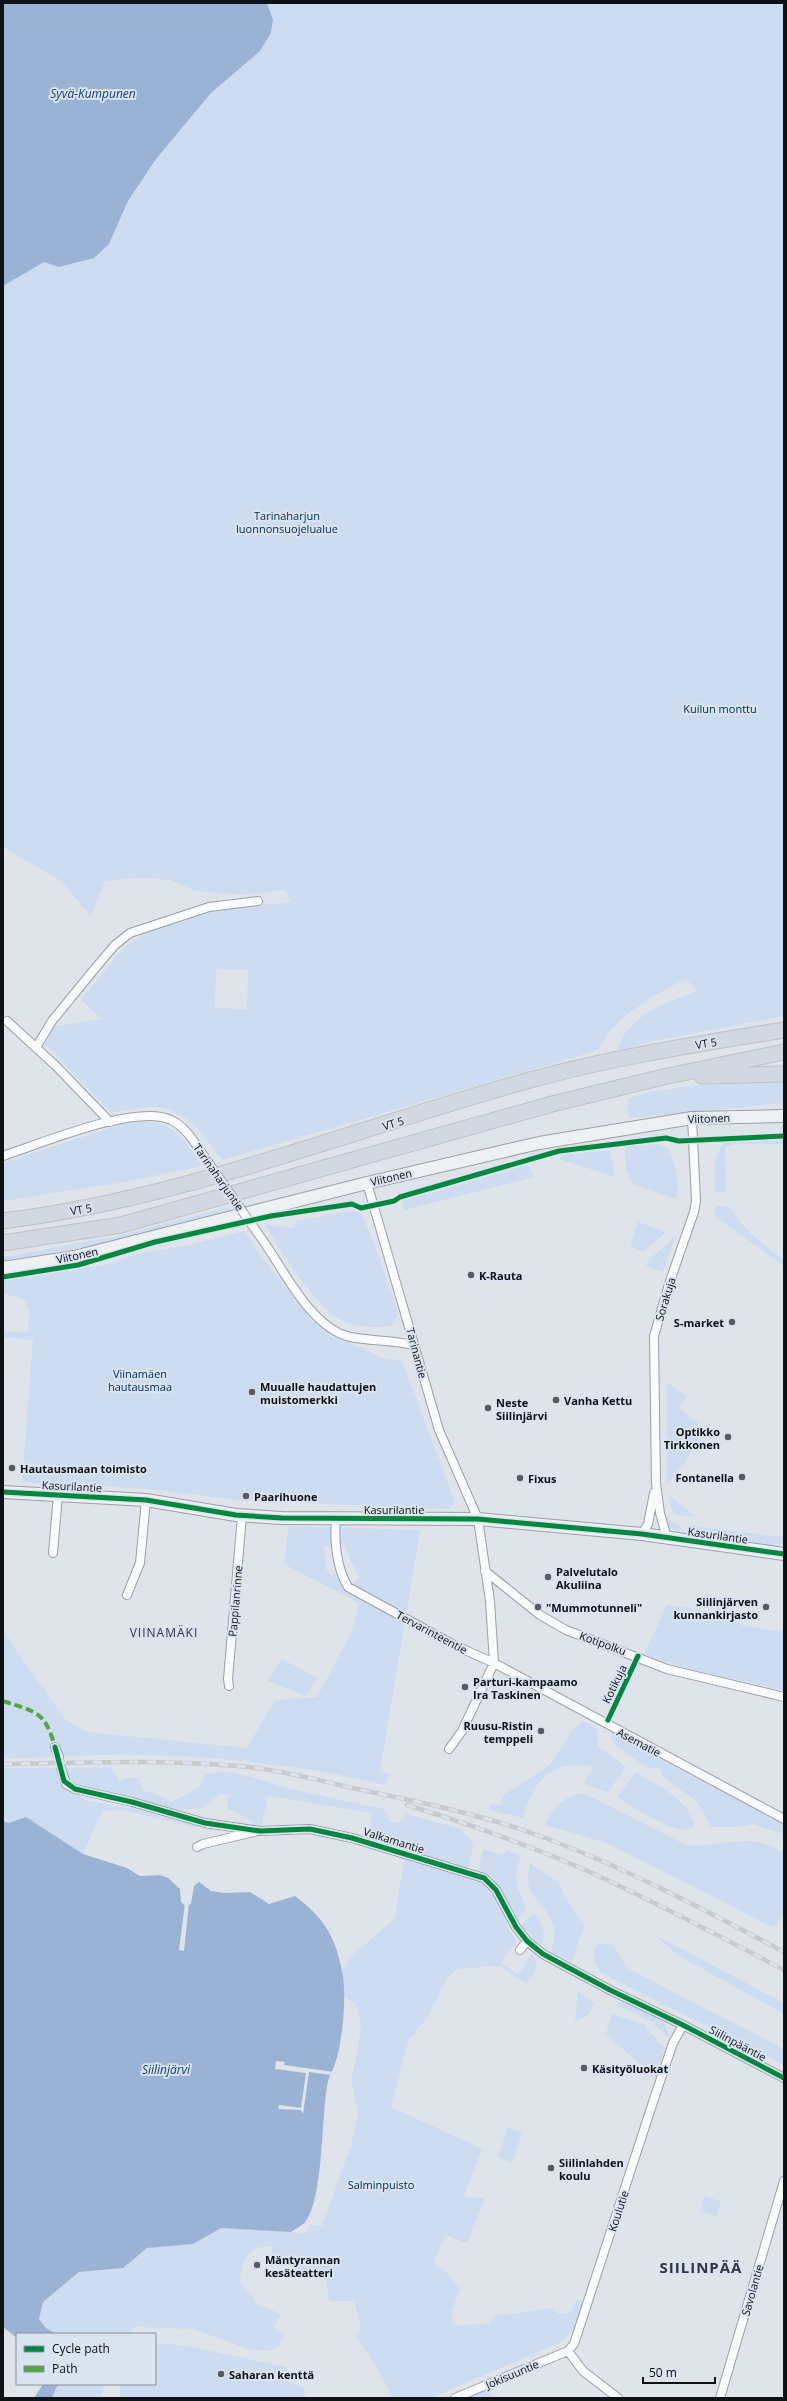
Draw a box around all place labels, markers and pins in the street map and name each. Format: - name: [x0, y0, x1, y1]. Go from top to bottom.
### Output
- place label: K-Rauta: [479, 1268, 522, 1283]
- marker: K-Rauta: [466, 1270, 476, 1280]
- place label: S-market: [674, 1315, 724, 1330]
- marker: S-market: [727, 1317, 737, 1327]
- place label: Muualle haudattujen muistomerkki: [260, 1379, 376, 1407]
- marker: Muualle haudattujen muistomerkki: [247, 1387, 257, 1397]
- place label: Vanha Kettu: [564, 1393, 632, 1408]
- place label: Neste Siilinjärvi: [496, 1395, 547, 1423]
- marker: Vanha Kettu: [551, 1395, 561, 1405]
- marker: Neste Siilinjärvi: [483, 1403, 493, 1413]
- place label: Optikko Tirkkonen: [664, 1424, 720, 1452]
- marker: Optikko Tirkkonen: [723, 1432, 733, 1442]
- place label: Hautausmaan toimisto: [20, 1461, 147, 1476]
- marker: Hautausmaan toimisto: [7, 1463, 17, 1473]
- place label: Fontanella: [675, 1470, 734, 1485]
- place label: Fixus: [528, 1471, 557, 1486]
- marker: Fontanella: [737, 1472, 747, 1482]
- marker: Fixus: [515, 1473, 525, 1483]
- place label: Paarihuone: [254, 1489, 318, 1504]
- marker: Paarihuone: [241, 1491, 251, 1501]
- place label: Palvelutalo Akuliina: [556, 1564, 618, 1592]
- marker: Palvelutalo Akuliina: [543, 1572, 553, 1582]
- place label: Siilinjärven kunnankirjasto: [673, 1594, 758, 1622]
- place label: "Mummotunneli": [546, 1600, 642, 1615]
- marker: "Mummotunneli": [533, 1602, 543, 1612]
- marker: Siilinjärven kunnankirjasto: [761, 1602, 771, 1612]
- place label: Parturi-kampaamo Ira Taskinen: [473, 1674, 578, 1702]
- marker: Parturi-kampaamo Ira Taskinen: [460, 1682, 470, 1692]
- place label: Ruusu-Ristin temppeli: [464, 1718, 533, 1746]
- marker: Ruusu-Ristin temppeli: [536, 1726, 546, 1736]
- place label: Käsityöluokat: [592, 2061, 668, 2076]
- marker: Käsityöluokat: [579, 2063, 589, 2073]
- place label: Siilinlahden koulu: [559, 2155, 624, 2183]
- marker: Siilinlahden koulu: [546, 2163, 556, 2173]
- place label: Mäntyrannan kesäteatteri: [265, 2252, 340, 2280]
- marker: Mäntyrannan kesäteatteri: [252, 2260, 262, 2270]
- place label: Saharan kenttä: [229, 2367, 314, 2382]
- marker: Saharan kenttä: [216, 2369, 226, 2379]

